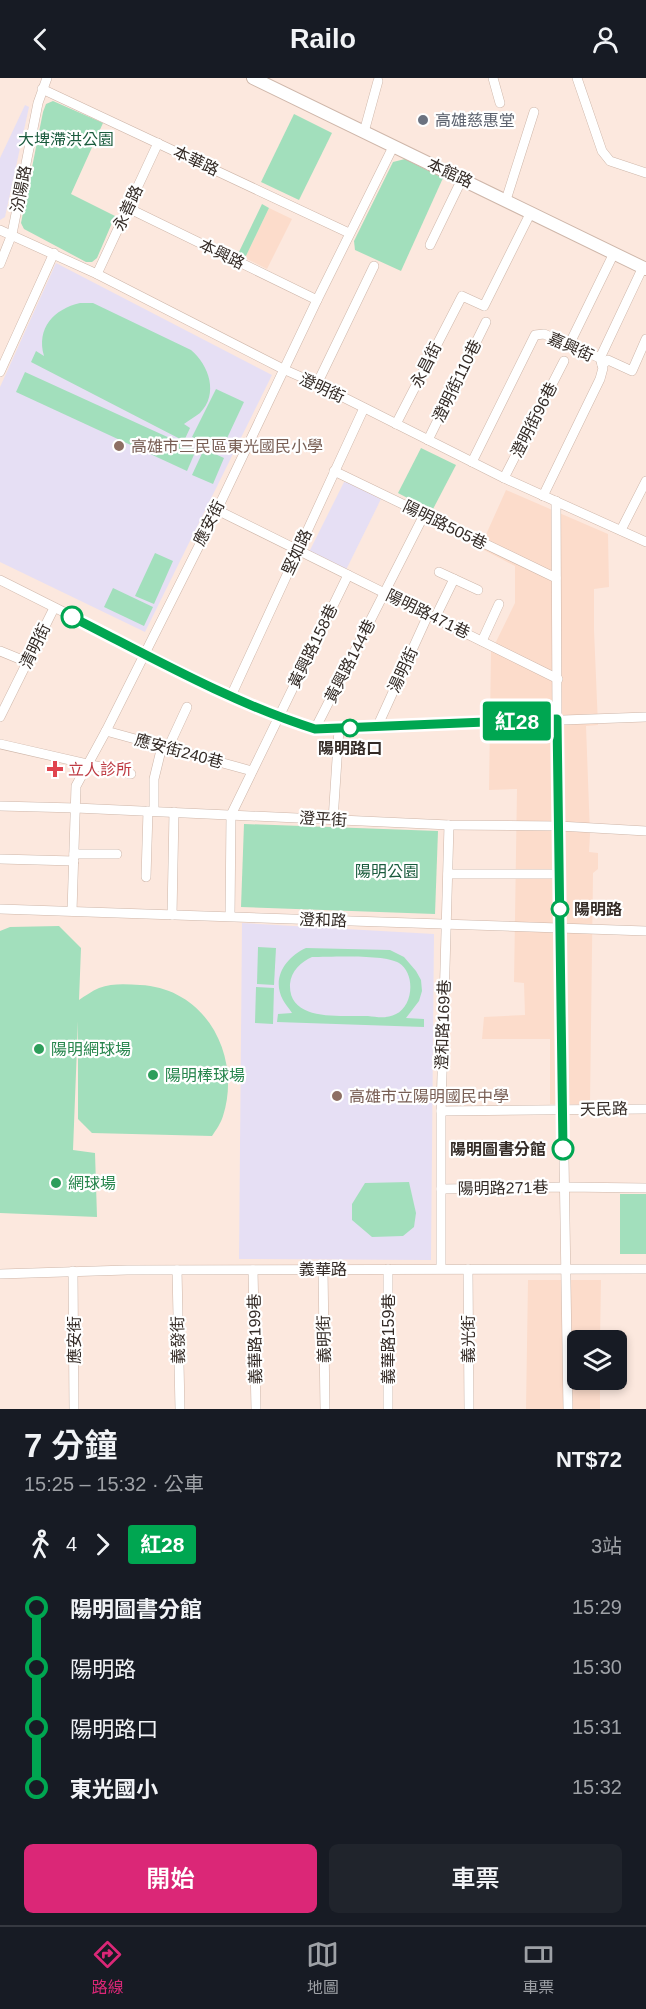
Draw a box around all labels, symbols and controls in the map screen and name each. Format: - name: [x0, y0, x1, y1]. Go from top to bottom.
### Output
- icon: back: [24, 23, 57, 56]
- icon: person: [589, 23, 622, 56]
- text: Railo: [290, 24, 356, 54]
- place label: 高雄慈惠堂: [435, 112, 515, 129]
- marker: 高雄慈惠堂: [416, 113, 430, 127]
- park label: 大埤滯洪公園: [18, 131, 114, 148]
- street label: 本華路: [171, 143, 221, 179]
- street label: 本館路: [425, 155, 475, 191]
- street label: 汾陽路: [8, 164, 34, 214]
- street label: 永善路: [110, 183, 146, 233]
- street label: 本興路: [197, 236, 247, 272]
- street label: 嘉興街: [546, 329, 596, 365]
- street label: 澄明街110巷: [430, 337, 484, 425]
- street label: 永昌街: [408, 340, 444, 390]
- street label: 澄明街: [297, 370, 347, 406]
- street label: 澄明街96巷: [508, 380, 560, 460]
- place label: 高雄市三民區東光國民小學: [131, 438, 323, 455]
- marker: 高雄市三民區東光國民小學: [112, 439, 126, 453]
- street label: 陽明路505巷: [401, 497, 489, 553]
- street label: 應安街: [191, 498, 227, 548]
- street label: 堅如路: [279, 527, 315, 577]
- street label: 陽明路471巷: [384, 586, 472, 642]
- street label: 黃興路158巷: [285, 602, 341, 690]
- unlabelled marker: [61, 606, 83, 628]
- street label: 黃興路144巷: [322, 617, 378, 705]
- street label: 清明街: [17, 621, 53, 671]
- street label: 湯明街: [385, 645, 421, 695]
- line badge: 紅28: [482, 702, 552, 740]
- text: 紅28: [495, 710, 539, 733]
- marker: 陽明路口: [341, 719, 359, 737]
- street label: 應安街240巷: [133, 731, 225, 771]
- place label: 陽明路口: [318, 740, 382, 757]
- marker: 立人診所: [46, 760, 64, 778]
- place label: 立人診所: [68, 761, 132, 778]
- street label: 澄平街: [299, 809, 347, 829]
- park label: 陽明公園: [355, 863, 419, 880]
- marker: 陽明路: [551, 900, 569, 918]
- place label: 陽明路: [574, 901, 622, 918]
- street label: 澄和路: [299, 911, 347, 929]
- street label: 澄和路169巷: [433, 979, 453, 1071]
- place label: 陽明網球場: [51, 1041, 131, 1058]
- marker: 陽明網球場: [32, 1042, 46, 1056]
- place label: 陽明棒球場: [165, 1067, 245, 1084]
- marker: 陽明棒球場: [146, 1068, 160, 1082]
- place label: 高雄市立陽明國民中學: [349, 1088, 509, 1105]
- marker: 高雄市立陽明國民中學: [330, 1089, 344, 1103]
- street label: 天民路: [580, 1100, 628, 1118]
- marker: 陽明圖書分館: [552, 1138, 574, 1160]
- place label: 陽明圖書分館: [450, 1141, 546, 1158]
- place label: 網球場: [68, 1175, 116, 1192]
- marker: 網球場: [49, 1176, 63, 1190]
- street label: 陽明路271巷: [458, 1179, 548, 1197]
- street label: 義華路: [299, 1261, 347, 1278]
- street label: 義華路199巷: [246, 1294, 264, 1384]
- street label: 義華路159巷: [380, 1294, 397, 1384]
- street label: 義明街: [315, 1315, 333, 1363]
- street label: 義光街: [460, 1315, 477, 1363]
- street label: 應安街: [66, 1316, 83, 1364]
- street label: 義發街: [169, 1316, 187, 1364]
- map controls: [567, 1330, 627, 1390]
- button: layers: [567, 1330, 627, 1390]
- text: 7 分鐘: [24, 1427, 118, 1464]
- text: NT$72: [556, 1447, 622, 1472]
- text: 15:25 – 15:32 · 公車: [24, 1473, 204, 1495]
- icon: walk: [24, 1528, 57, 1561]
- icon: forward: [86, 1528, 119, 1561]
- text: 4: [66, 1533, 77, 1555]
- text: 紅28: [140, 1533, 184, 1556]
- text: 3站: [591, 1535, 622, 1557]
- text: 15:29: [572, 1596, 622, 1618]
- text: 陽明圖書分館: [70, 1597, 202, 1622]
- text: 15:30: [572, 1656, 622, 1678]
- text: 陽明路: [70, 1657, 136, 1682]
- text: 15:31: [572, 1716, 622, 1738]
- text: 陽明路口: [70, 1717, 158, 1742]
- text: 15:32: [572, 1776, 622, 1798]
- text: 東光國小: [70, 1777, 158, 1802]
- button: 開始: [24, 1844, 317, 1913]
- button: 車票: [329, 1844, 622, 1913]
- tab: 路線: [91, 1938, 124, 1998]
- tab: 地圖: [306, 1938, 339, 1998]
- tab: 車票: [522, 1938, 555, 1998]

